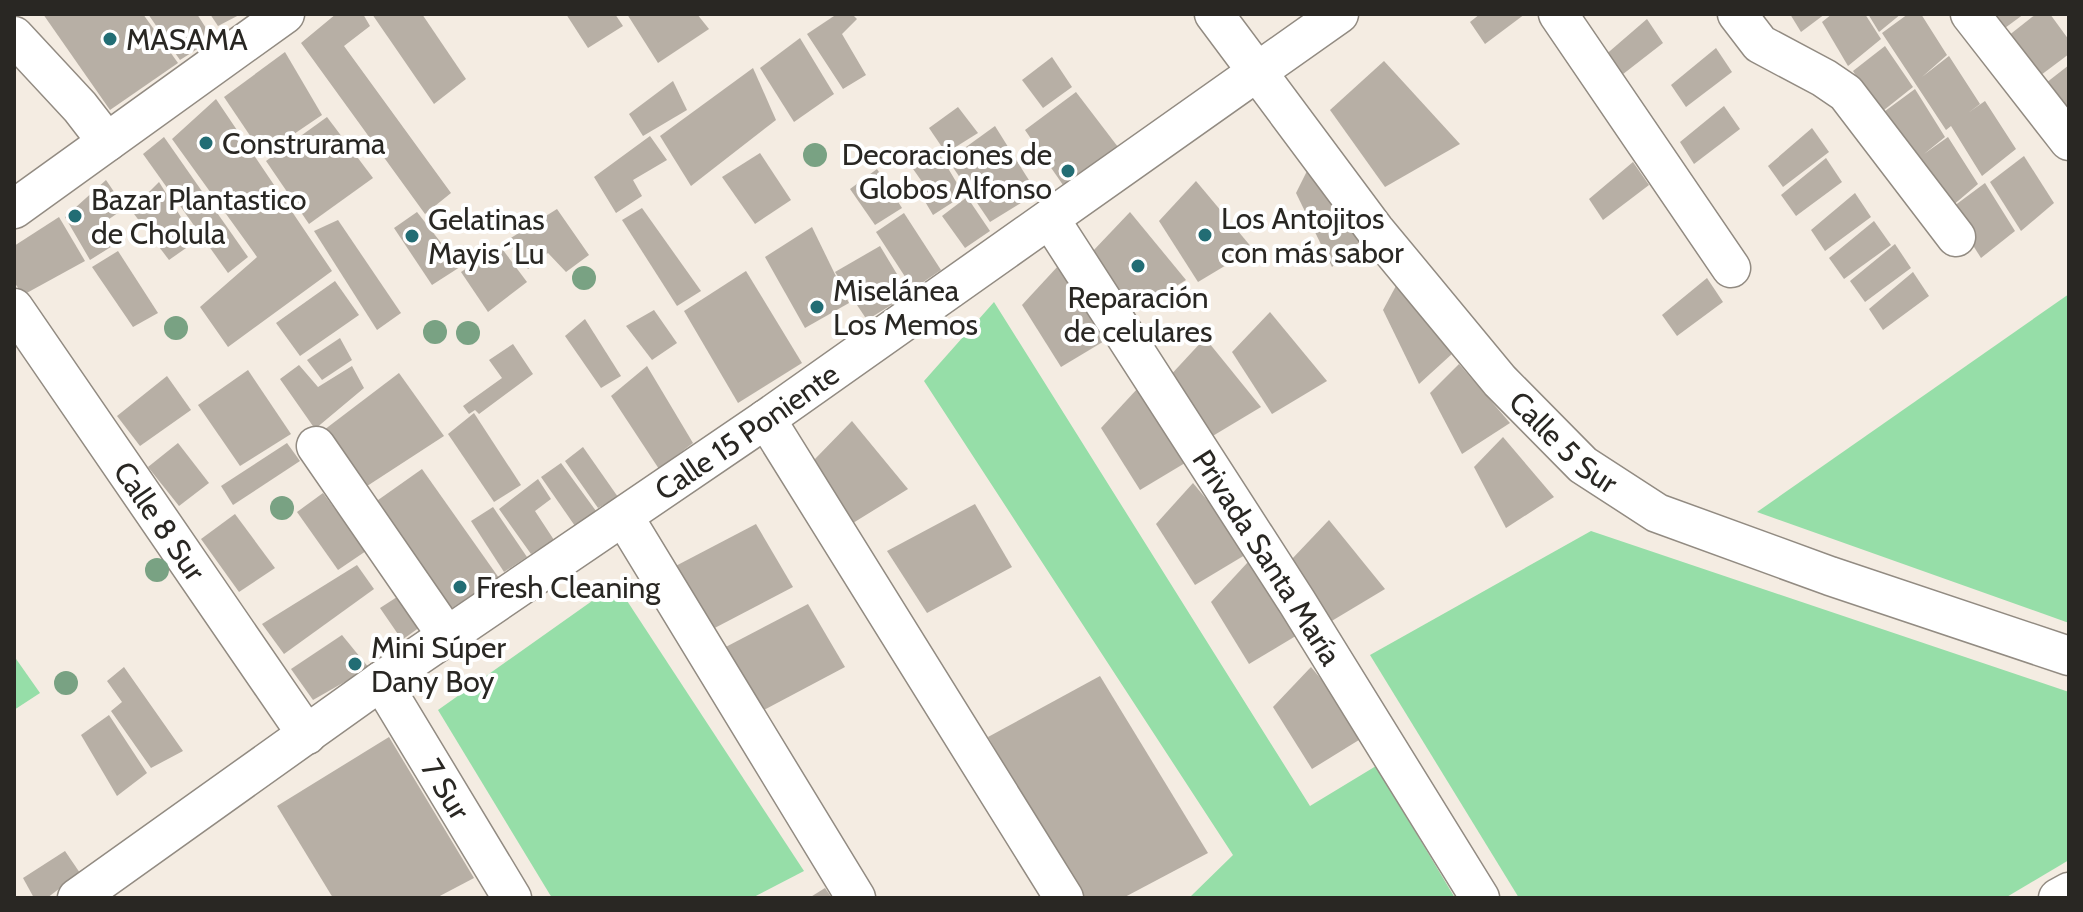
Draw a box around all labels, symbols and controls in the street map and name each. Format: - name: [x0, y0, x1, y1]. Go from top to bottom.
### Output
- place label: MASAMA: [126, 21, 248, 58]
- marker: MASAMA: [101, 30, 119, 48]
- place label: Construrama: [222, 125, 386, 162]
- marker: Construrama: [197, 134, 215, 152]
- place label: Decoraciones de Globos Alfonso: [842, 136, 1052, 207]
- marker: Decoraciones de Globos Alfonso: [1059, 162, 1077, 180]
- place label: Bazar Plantastico de Cholula: [91, 181, 306, 252]
- place label: Los Antojitos con más sabor: [1221, 200, 1404, 271]
- place label: Gelatinas Mayis´Lu: [428, 201, 545, 272]
- marker: Bazar Plantastico de Cholula: [66, 207, 84, 225]
- marker: Los Antojitos con más sabor: [1196, 226, 1214, 244]
- marker: Gelatinas Mayis´Lu: [403, 227, 421, 245]
- marker: Reparación de celulares: [1129, 257, 1147, 275]
- place label: Miselánea Los Memos: [833, 272, 978, 343]
- place label: Reparación de celulares: [1064, 279, 1212, 350]
- marker: Miselánea Los Memos: [808, 298, 826, 316]
- street label: Calle 15 Poniente: [647, 355, 846, 508]
- street label: Calle 5 Sur: [1502, 383, 1625, 501]
- street label: Privada Santa María: [1185, 443, 1350, 672]
- street label: Calle 8 Sur: [106, 454, 214, 588]
- place label: Fresh Cleaning: [476, 569, 661, 606]
- marker: Fresh Cleaning: [451, 578, 469, 596]
- place label: Mini Súper Dany Boy: [371, 629, 506, 700]
- marker: Mini Súper Dany Boy: [346, 655, 364, 673]
- street label: 7 Sur: [414, 752, 479, 826]

